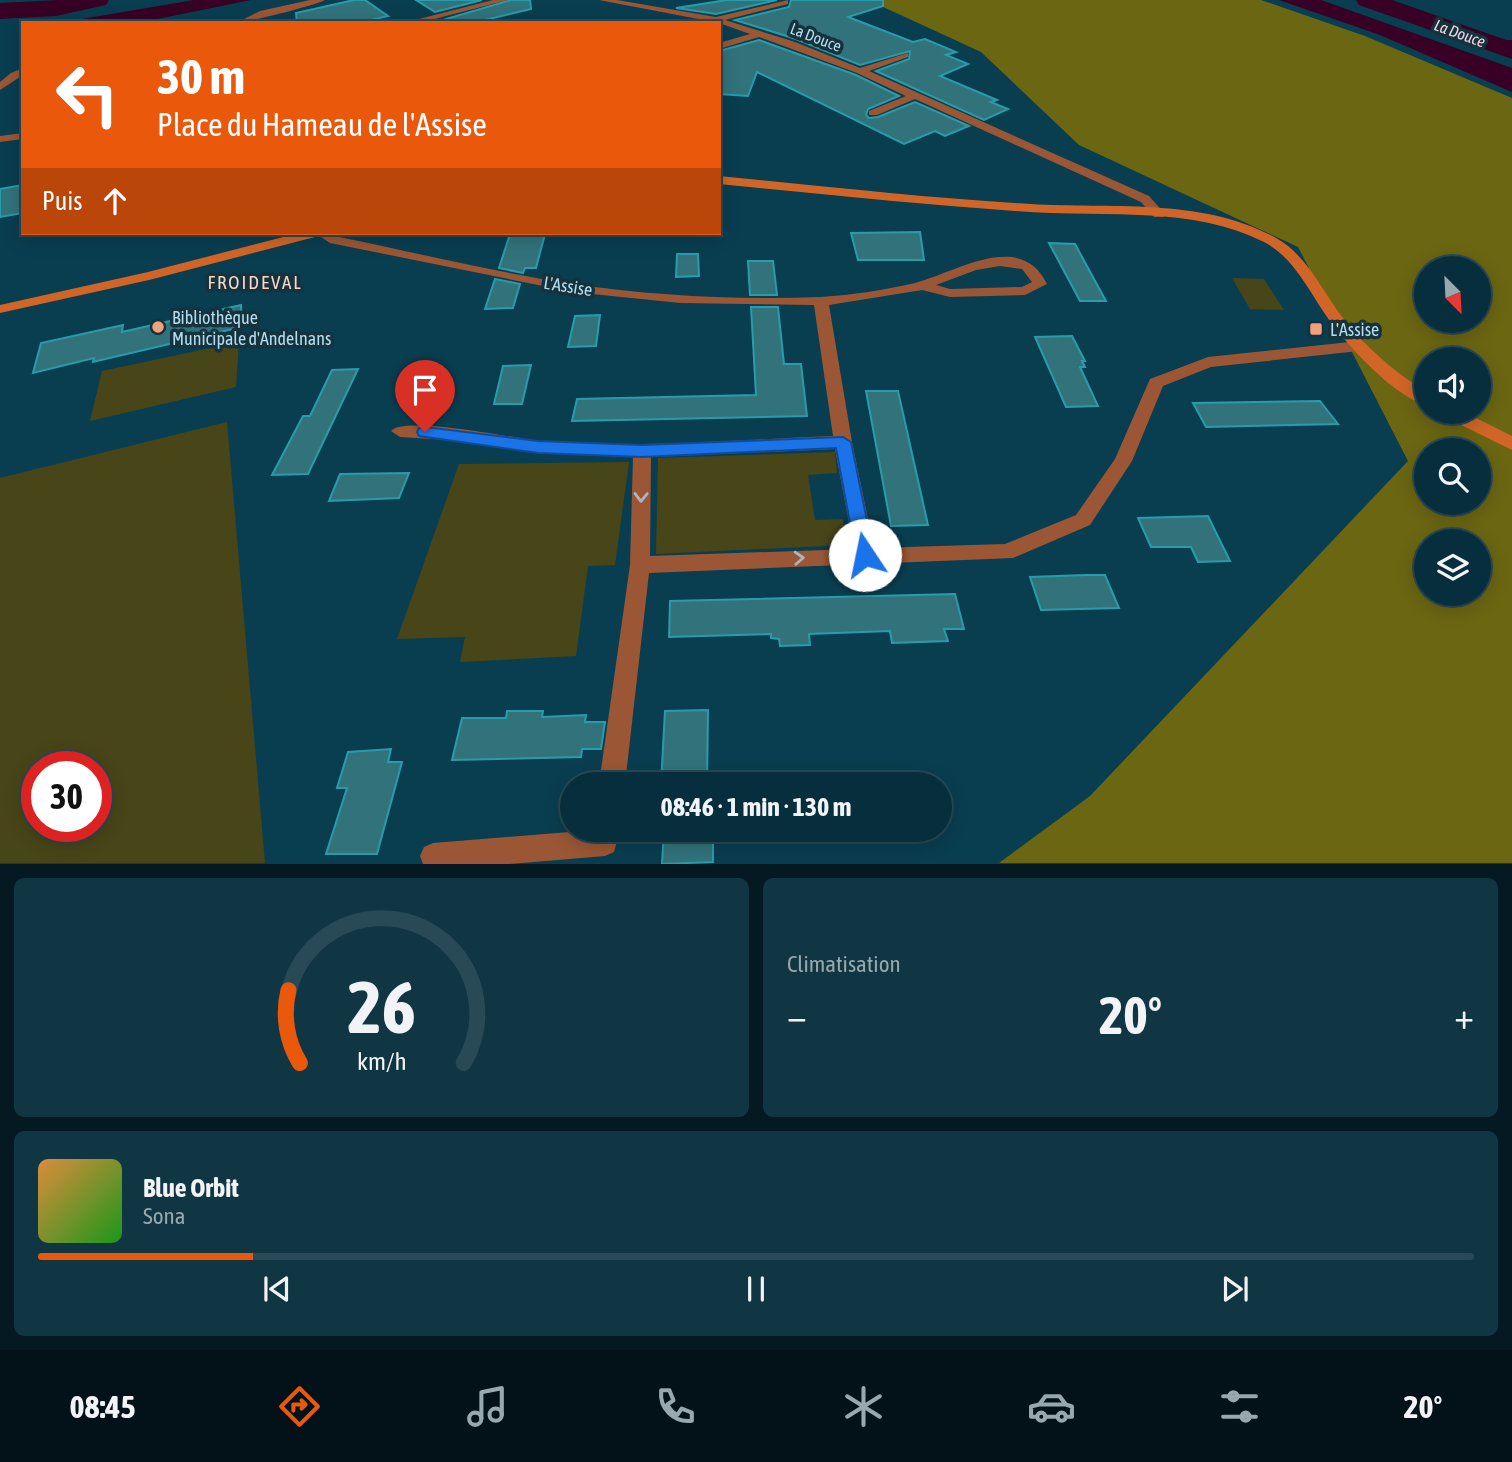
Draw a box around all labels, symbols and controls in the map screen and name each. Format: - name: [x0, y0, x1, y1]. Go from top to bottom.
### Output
- water label: La Douce: [1432, 15, 1488, 51]
- street label: La Douce: [788, 19, 844, 55]
- text: 30 m: [157, 48, 245, 104]
- icon: left: [42, 49, 133, 140]
- text: Place du Hameau de l'Assise: [157, 106, 487, 143]
- icon: ahead: [96, 182, 134, 220]
- text: Puis: [42, 186, 82, 216]
- north arrow: [1414, 256, 1491, 332]
- map controls: [1414, 256, 1491, 606]
- district label: FROIDEVAL: [207, 271, 303, 293]
- street label: L'Assise: [542, 272, 594, 300]
- place label: Bibliothèque Municipale d'Andelnans: [172, 307, 331, 349]
- marker: Bibliothèque Municipale d'Andelnans: [150, 319, 166, 335]
- place label: L'Assise: [1330, 319, 1379, 340]
- marker: L'Assise: [1308, 321, 1324, 337]
- button: sound: [1414, 347, 1491, 424]
- pin: [395, 360, 455, 432]
- icon: arrive: [406, 371, 444, 409]
- button: search: [1414, 438, 1491, 515]
- one-way arrow: [634, 492, 649, 503]
- position arrow: [828, 518, 902, 592]
- button: layers: [1414, 529, 1491, 606]
- one-way arrow: [794, 551, 805, 566]
- speed limit sign: 30: [21, 751, 112, 842]
- text: 08:46 · 1 min · 130 m: [661, 792, 851, 822]
- text: Climatisation: [787, 951, 901, 977]
- text: 26: [347, 966, 416, 1049]
- text: 20°: [1099, 985, 1162, 1045]
- text: −: [787, 994, 807, 1037]
- text: +: [1454, 994, 1474, 1037]
- text: km/h: [357, 1047, 406, 1075]
- text: Blue Orbit: [143, 1173, 239, 1203]
- text: Sona: [143, 1203, 185, 1229]
- icon: previous: [258, 1270, 296, 1308]
- icon: pause: [737, 1270, 775, 1308]
- icon: next: [1216, 1270, 1254, 1308]
- icon: directions: [275, 1382, 324, 1431]
- icon: music: [463, 1382, 512, 1431]
- icon: phone: [651, 1382, 700, 1431]
- icon: climate: [839, 1382, 888, 1431]
- icon: car: [1027, 1382, 1076, 1431]
- icon: filters: [1215, 1382, 1264, 1431]
- text: 08:45: [70, 1388, 135, 1425]
- text: 20°: [1403, 1388, 1442, 1425]

